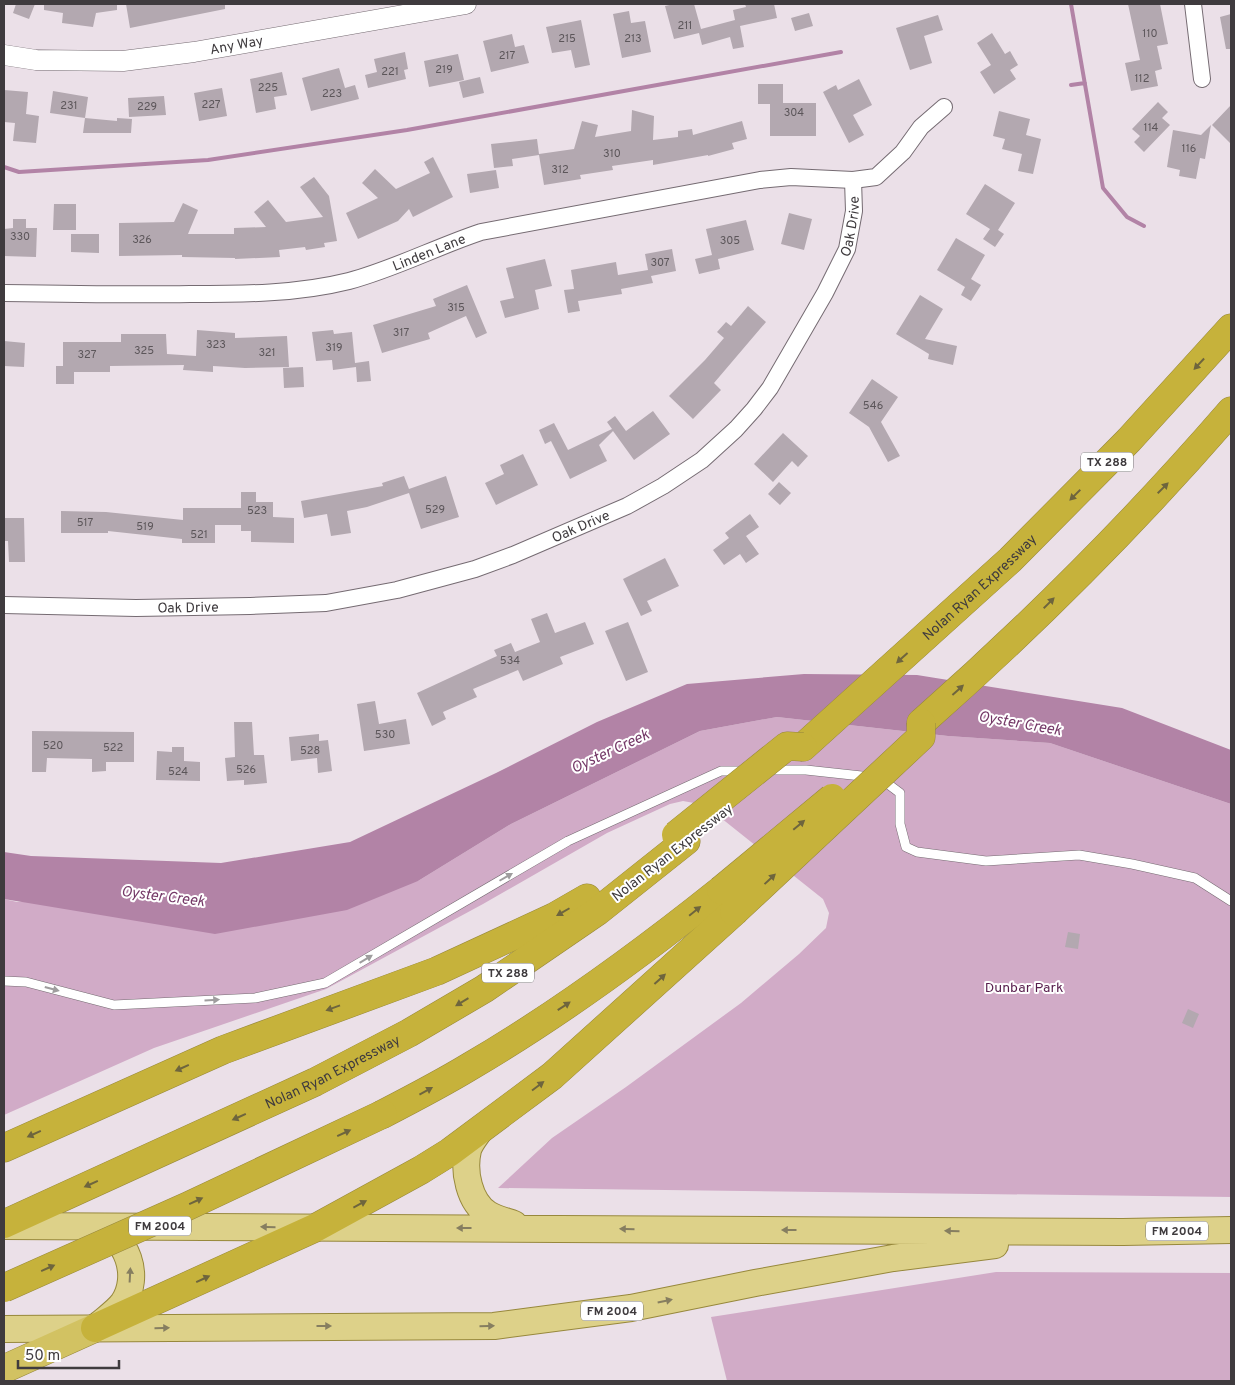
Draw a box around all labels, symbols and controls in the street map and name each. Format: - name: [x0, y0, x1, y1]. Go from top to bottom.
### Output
- house number: 211: [678, 19, 692, 33]
- house number: 110: [1142, 27, 1158, 41]
- house number: 215: [558, 32, 576, 46]
- house number: 213: [624, 32, 642, 46]
- street label: Any Way: [209, 33, 265, 59]
- house number: 217: [499, 49, 516, 63]
- house number: 219: [435, 63, 453, 77]
- house number: 221: [381, 65, 399, 79]
- house number: 112: [1135, 72, 1149, 86]
- house number: 225: [258, 81, 278, 95]
- house number: 223: [322, 87, 342, 101]
- house number: 227: [201, 98, 221, 112]
- house number: 231: [60, 99, 78, 113]
- house number: 229: [137, 100, 157, 114]
- house number: 304: [784, 106, 804, 120]
- house number: 114: [1144, 121, 1159, 135]
- house number: 116: [1182, 142, 1196, 156]
- house number: 310: [603, 147, 621, 161]
- house number: 312: [551, 163, 569, 177]
- street label: Oak Drive: [837, 196, 864, 260]
- house number: 330: [10, 230, 30, 244]
- street label: Linden Lane: [390, 231, 468, 276]
- house number: 326: [132, 233, 152, 247]
- house number: 305: [720, 234, 740, 248]
- house number: 307: [651, 256, 670, 270]
- house number: 315: [447, 301, 465, 315]
- house number: 317: [393, 326, 409, 340]
- house number: 323: [206, 338, 226, 352]
- house number: 319: [325, 341, 343, 355]
- house number: 325: [134, 344, 154, 358]
- house number: 321: [258, 346, 276, 360]
- house number: 327: [78, 348, 97, 362]
- one-way arrow: [1193, 358, 1205, 370]
- house number: 546: [863, 399, 883, 413]
- road number: TX 288: [1081, 452, 1133, 472]
- one-way arrow: [1157, 482, 1169, 494]
- one-way arrow: [1069, 488, 1081, 500]
- house number: 529: [425, 503, 445, 517]
- house number: 523: [247, 504, 267, 518]
- street label: Oak Drive: [550, 507, 613, 547]
- house number: 517: [77, 516, 94, 530]
- house number: 519: [136, 520, 154, 534]
- house number: 521: [190, 528, 208, 542]
- street label: Nolan Ryan Expressway: [920, 531, 1041, 645]
- one-way arrow: [1043, 598, 1055, 610]
- street label: Oak Drive: [157, 600, 219, 618]
- one-way arrow: [897, 652, 909, 664]
- house number: 534: [500, 654, 520, 668]
- one-way arrow: [951, 684, 963, 696]
- water label: Oyster Creek: [977, 708, 1063, 741]
- water label: Oyster Creek: [569, 726, 653, 779]
- house number: 530: [375, 728, 395, 742]
- house number: 520: [43, 739, 63, 753]
- house number: 522: [103, 741, 123, 755]
- house number: 528: [300, 744, 320, 758]
- house number: 526: [236, 763, 256, 777]
- house number: 524: [168, 765, 188, 779]
- street label: Nolan Ryan Expressway: [609, 801, 737, 906]
- one-way arrow: [792, 820, 805, 831]
- one-way arrow: [500, 872, 513, 881]
- one-way arrow: [763, 873, 775, 885]
- water label: Oyster Creek: [120, 883, 206, 912]
- one-way arrow: [688, 905, 701, 916]
- one-way arrow: [557, 907, 570, 916]
- one-way arrow: [360, 955, 373, 964]
- road number: TX 288: [482, 964, 534, 982]
- one-way arrow: [654, 973, 666, 985]
- park label: Dunbar Park: [985, 980, 1063, 997]
- one-way arrow: [44, 985, 59, 993]
- one-way arrow: [204, 995, 220, 1003]
- one-way arrow: [455, 997, 468, 1006]
- one-way arrow: [557, 1001, 571, 1011]
- one-way arrow: [325, 1004, 340, 1012]
- street label: Nolan Ryan Expressway: [263, 1032, 403, 1114]
- one-way arrow: [175, 1064, 189, 1072]
- one-way arrow: [531, 1081, 545, 1091]
- one-way arrow: [418, 1087, 433, 1095]
- one-way arrow: [232, 1113, 246, 1121]
- one-way arrow: [337, 1128, 351, 1136]
- one-way arrow: [27, 1131, 41, 1139]
- one-way arrow: [84, 1181, 98, 1189]
- one-way arrow: [189, 1197, 203, 1205]
- one-way arrow: [353, 1200, 367, 1208]
- road number: FM 2004: [129, 1216, 191, 1236]
- road number: FM 2004: [1146, 1222, 1208, 1240]
- one-way arrow: [260, 1223, 276, 1231]
- one-way arrow: [456, 1224, 472, 1232]
- one-way arrow: [619, 1225, 635, 1233]
- one-way arrow: [781, 1226, 797, 1234]
- one-way arrow: [943, 1226, 959, 1234]
- one-way arrow: [41, 1264, 55, 1272]
- one-way arrow: [126, 1267, 134, 1283]
- one-way arrow: [196, 1275, 211, 1283]
- one-way arrow: [657, 1297, 672, 1305]
- road number: FM 2004: [581, 1302, 643, 1320]
- one-way arrow: [316, 1322, 332, 1330]
- one-way arrow: [479, 1322, 495, 1330]
- one-way arrow: [154, 1324, 170, 1332]
- scale bar: [18, 1338, 119, 1370]
- text: 50 m: [25, 1347, 60, 1366]

